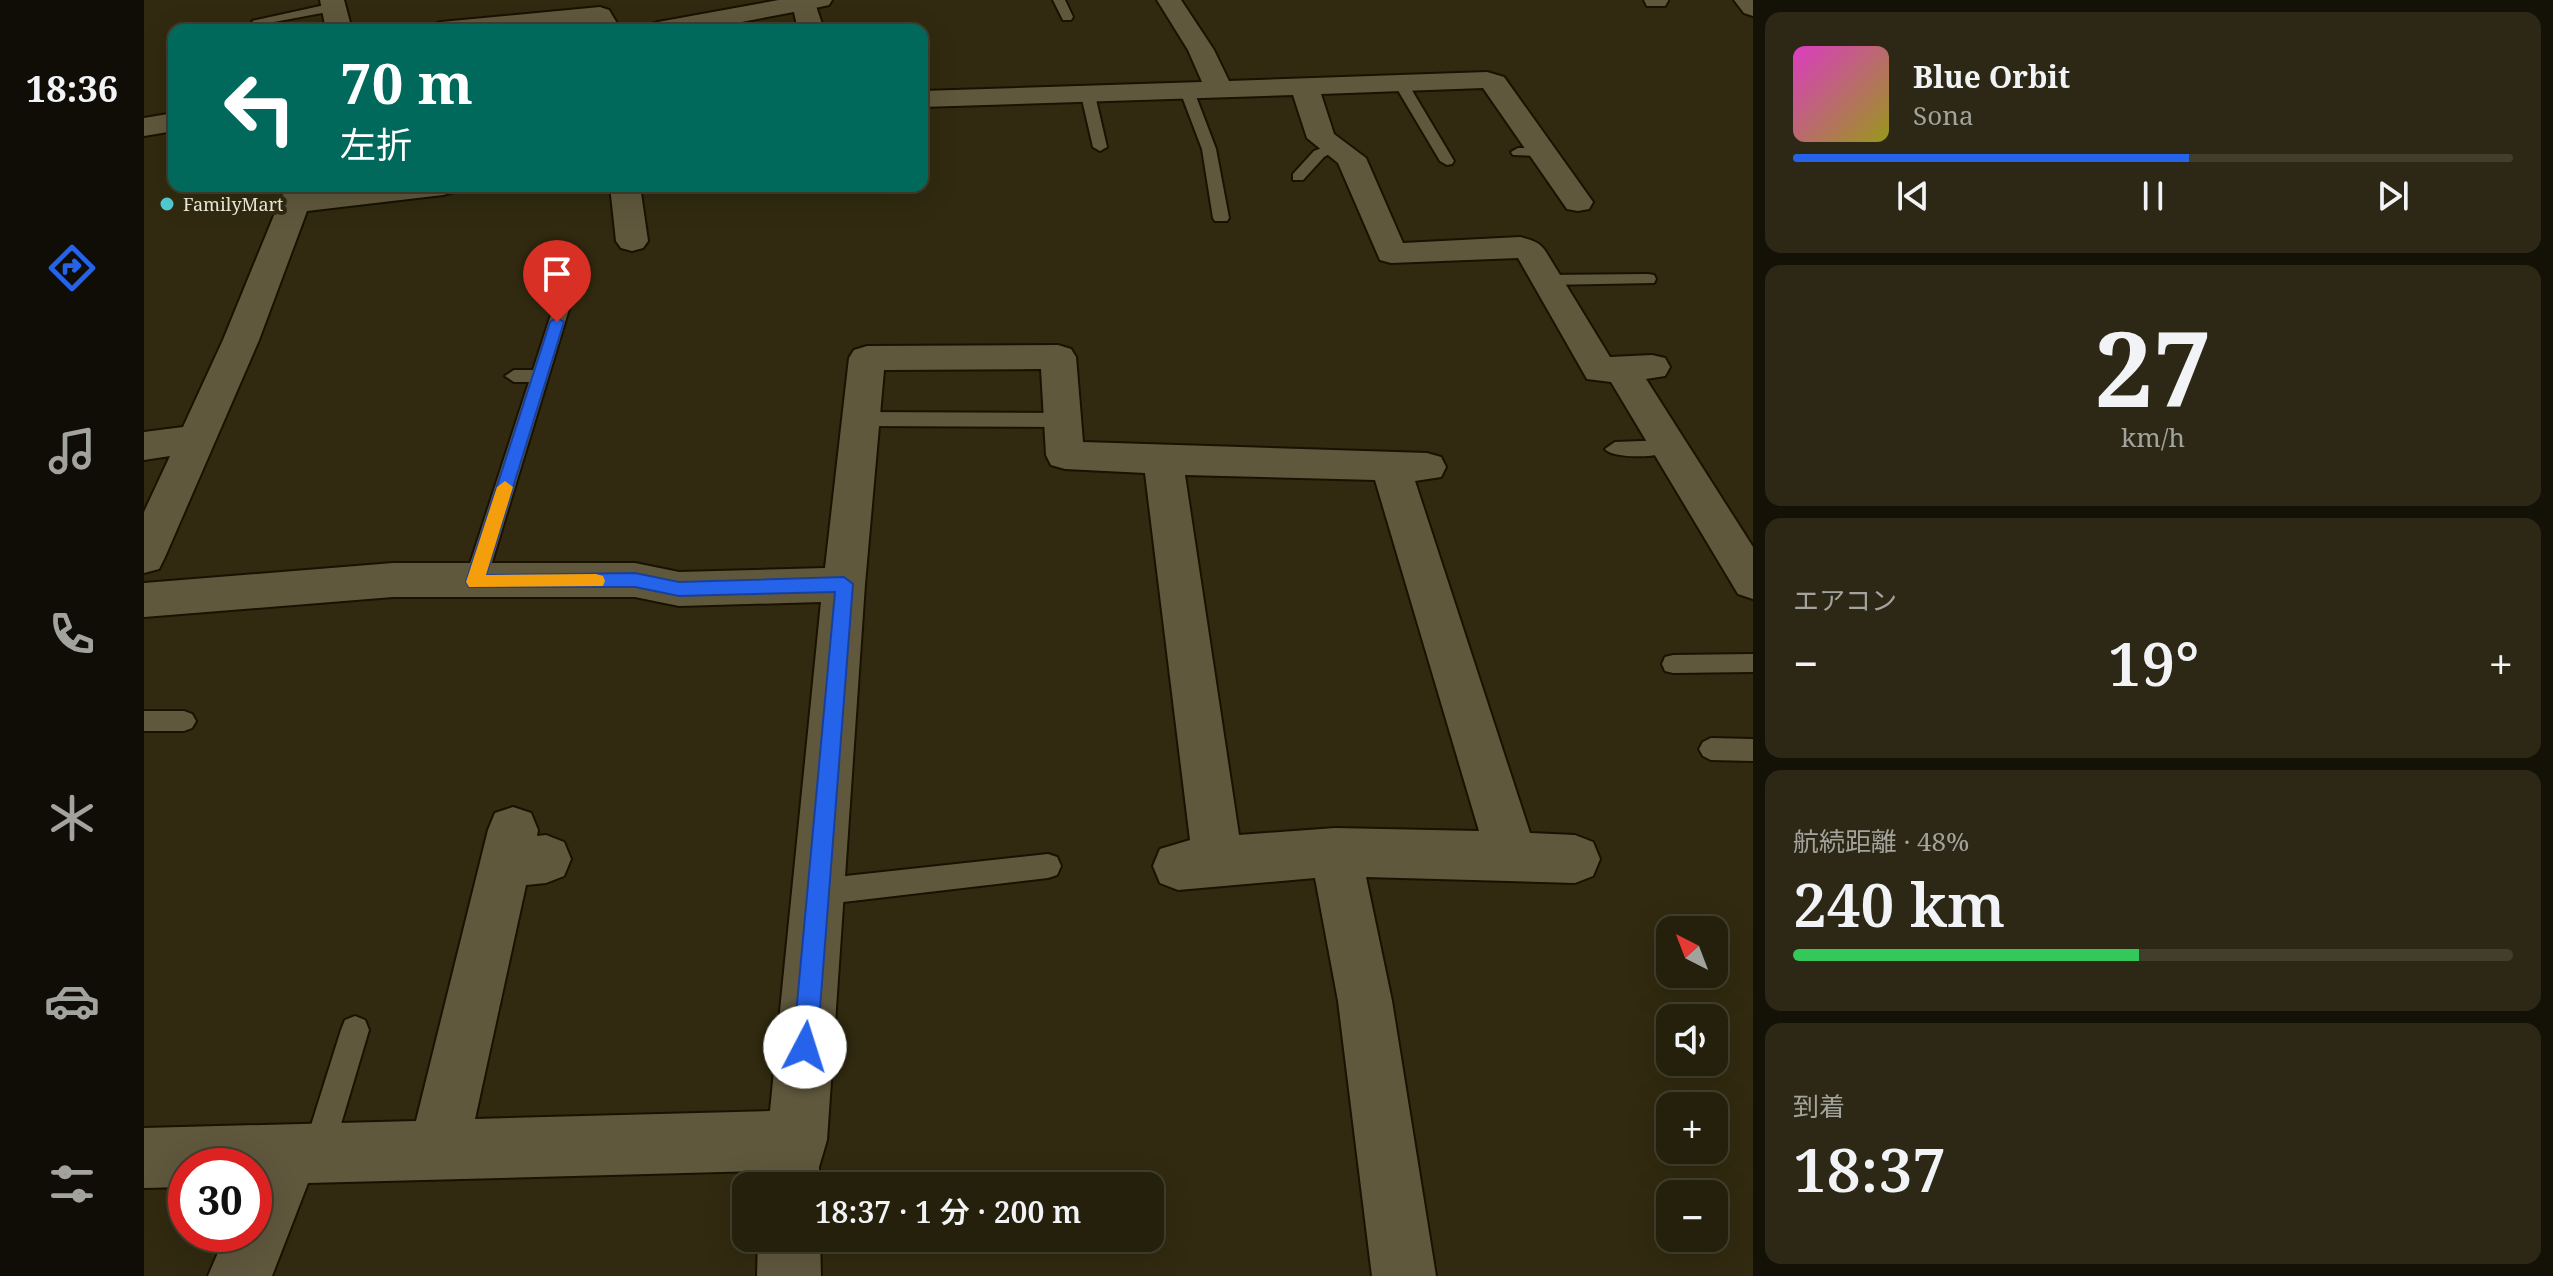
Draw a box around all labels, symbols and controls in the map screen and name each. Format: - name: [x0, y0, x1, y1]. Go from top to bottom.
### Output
- text: 70 m: [340, 44, 473, 120]
- icon: left: [208, 56, 312, 160]
- text: Blue Orbit: [1913, 56, 2070, 97]
- text: 18:36: [26, 64, 118, 113]
- text: Sona: [1913, 97, 1974, 133]
- text: 左折: [340, 120, 412, 169]
- icon: previous: [1891, 174, 1935, 218]
- icon: pause: [2131, 174, 2175, 218]
- icon: next: [2371, 174, 2415, 218]
- place label: FamilyMart: [183, 192, 283, 216]
- marker: FamilyMart: [158, 195, 176, 213]
- icon: directions: [44, 240, 100, 296]
- pin: [523, 240, 591, 322]
- icon: arrive: [535, 252, 579, 296]
- text: 27: [2094, 296, 2212, 437]
- text: km/h: [2121, 419, 2185, 455]
- icon: music: [44, 423, 100, 479]
- text: エアコン: [1793, 582, 1897, 618]
- icon: phone: [44, 606, 100, 662]
- text: 19°: [2108, 622, 2199, 704]
- text: −: [1793, 633, 1818, 693]
- text: +: [2488, 633, 2513, 693]
- icon: climate: [44, 790, 100, 846]
- text: 航続距離 · 48%: [1793, 823, 1969, 859]
- text: 240 km: [1793, 863, 2005, 945]
- north arrow: [1656, 916, 1728, 988]
- map controls: [1656, 916, 1728, 1252]
- icon: car: [44, 973, 100, 1029]
- button: sound: [1656, 1004, 1728, 1076]
- position arrow: [763, 1005, 847, 1089]
- text: 到着: [1793, 1088, 1845, 1124]
- button: +: [1656, 1092, 1728, 1164]
- text: 18:37: [1793, 1128, 1946, 1210]
- speed limit sign: 30: [168, 1148, 272, 1252]
- icon: filters: [44, 1156, 100, 1212]
- button: −: [1656, 1180, 1728, 1252]
- text: 18:37 · 1 分 · 200 m: [815, 1191, 1081, 1232]

